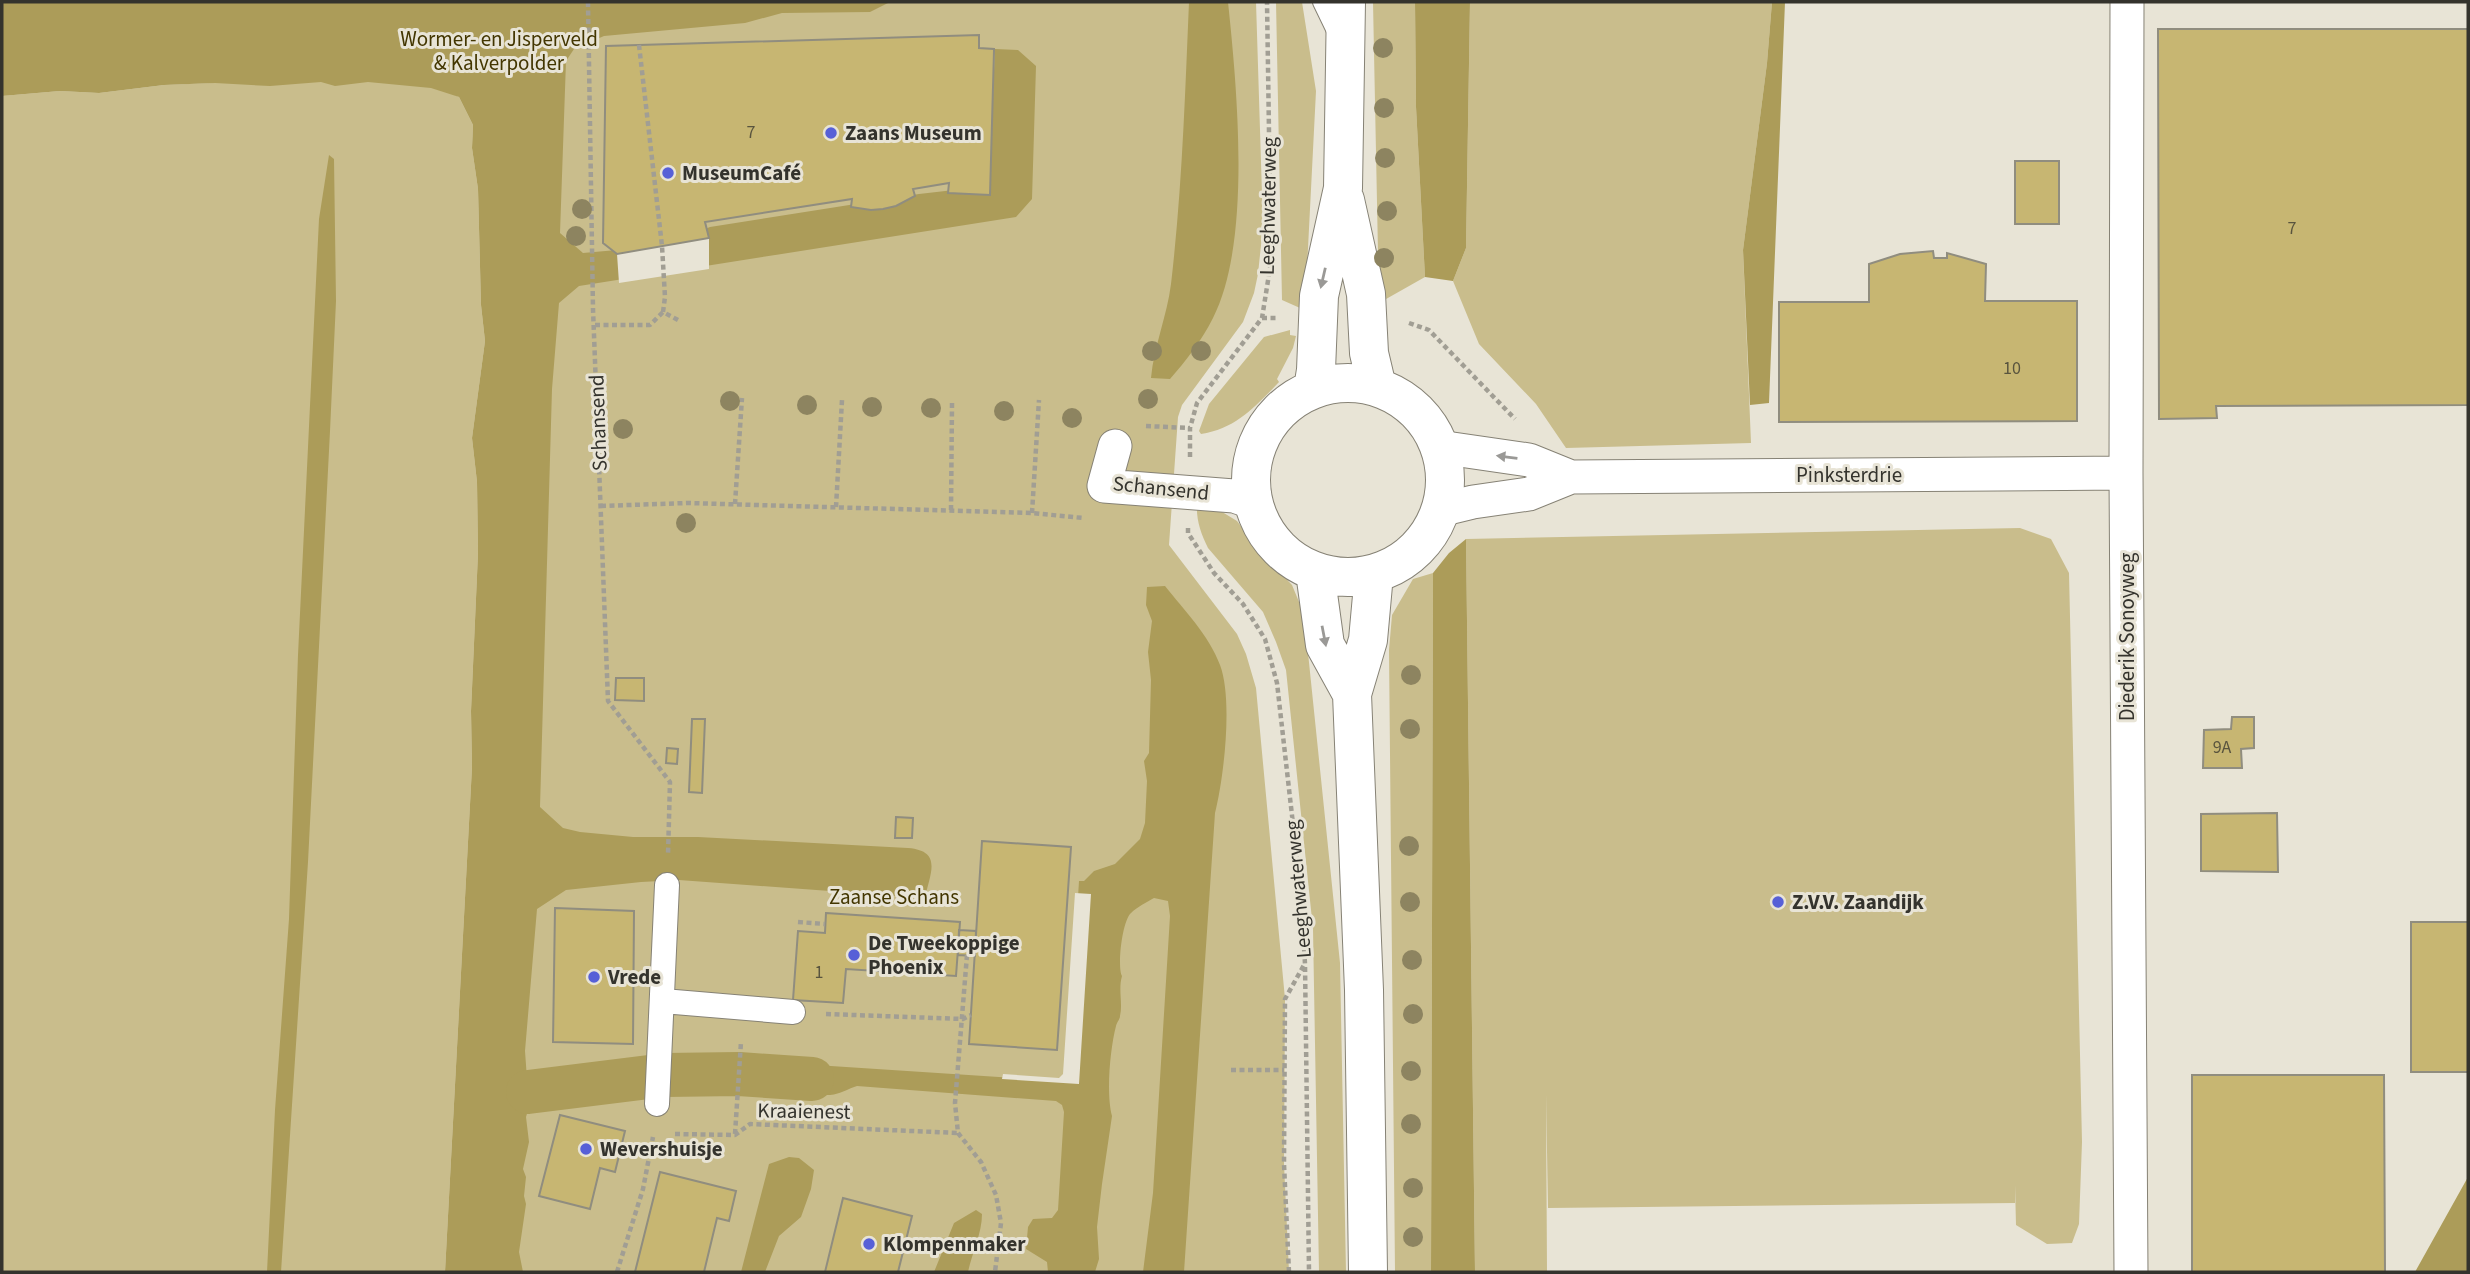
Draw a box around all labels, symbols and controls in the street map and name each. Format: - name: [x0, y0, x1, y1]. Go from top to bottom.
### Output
- park label: Wormer- en Jisperveld & Kalverpolder: [400, 24, 598, 78]
- place label: Zaans Museum: [845, 118, 982, 148]
- house number: 7: [747, 120, 756, 145]
- marker: Zaans Museum: [823, 125, 839, 141]
- street label: Leeghwaterweg: [1252, 136, 1284, 276]
- place label: MuseumCafé: [682, 158, 801, 188]
- marker: MuseumCafé: [660, 165, 676, 181]
- house number: 7: [2288, 216, 2297, 241]
- one-way arrow: [1317, 268, 1328, 290]
- house number: 10: [2003, 356, 2021, 381]
- street label: Schansend: [581, 374, 615, 472]
- one-way arrow: [1495, 452, 1517, 463]
- street label: Pinksterdrie: [1796, 460, 1902, 490]
- street label: Schansend: [1111, 468, 1211, 508]
- street label: Diederik Sonoyweg: [2112, 552, 2142, 721]
- one-way arrow: [1319, 625, 1330, 647]
- house number: 9A: [2213, 735, 2232, 760]
- street label: Leeghwaterweg: [1277, 818, 1319, 959]
- park label: Zaanse Schans: [829, 882, 959, 912]
- place label: Z.V.V. Zaandijk: [1792, 887, 1924, 917]
- marker: Z.V.V. Zaandijk: [1770, 894, 1786, 910]
- place label: De Tweekoppige Phoenix: [868, 928, 1020, 982]
- marker: De Tweekoppige Phoenix: [846, 947, 862, 963]
- house number: 1: [815, 960, 823, 985]
- place label: Vrede: [607, 962, 661, 992]
- marker: Vrede: [586, 969, 602, 985]
- street label: Kraaienest: [757, 1095, 851, 1127]
- place label: Wevershuisje: [600, 1134, 723, 1164]
- marker: Wevershuisje: [578, 1141, 594, 1157]
- place label: Klompenmaker: [883, 1229, 1026, 1259]
- marker: Klompenmaker: [861, 1236, 877, 1252]

